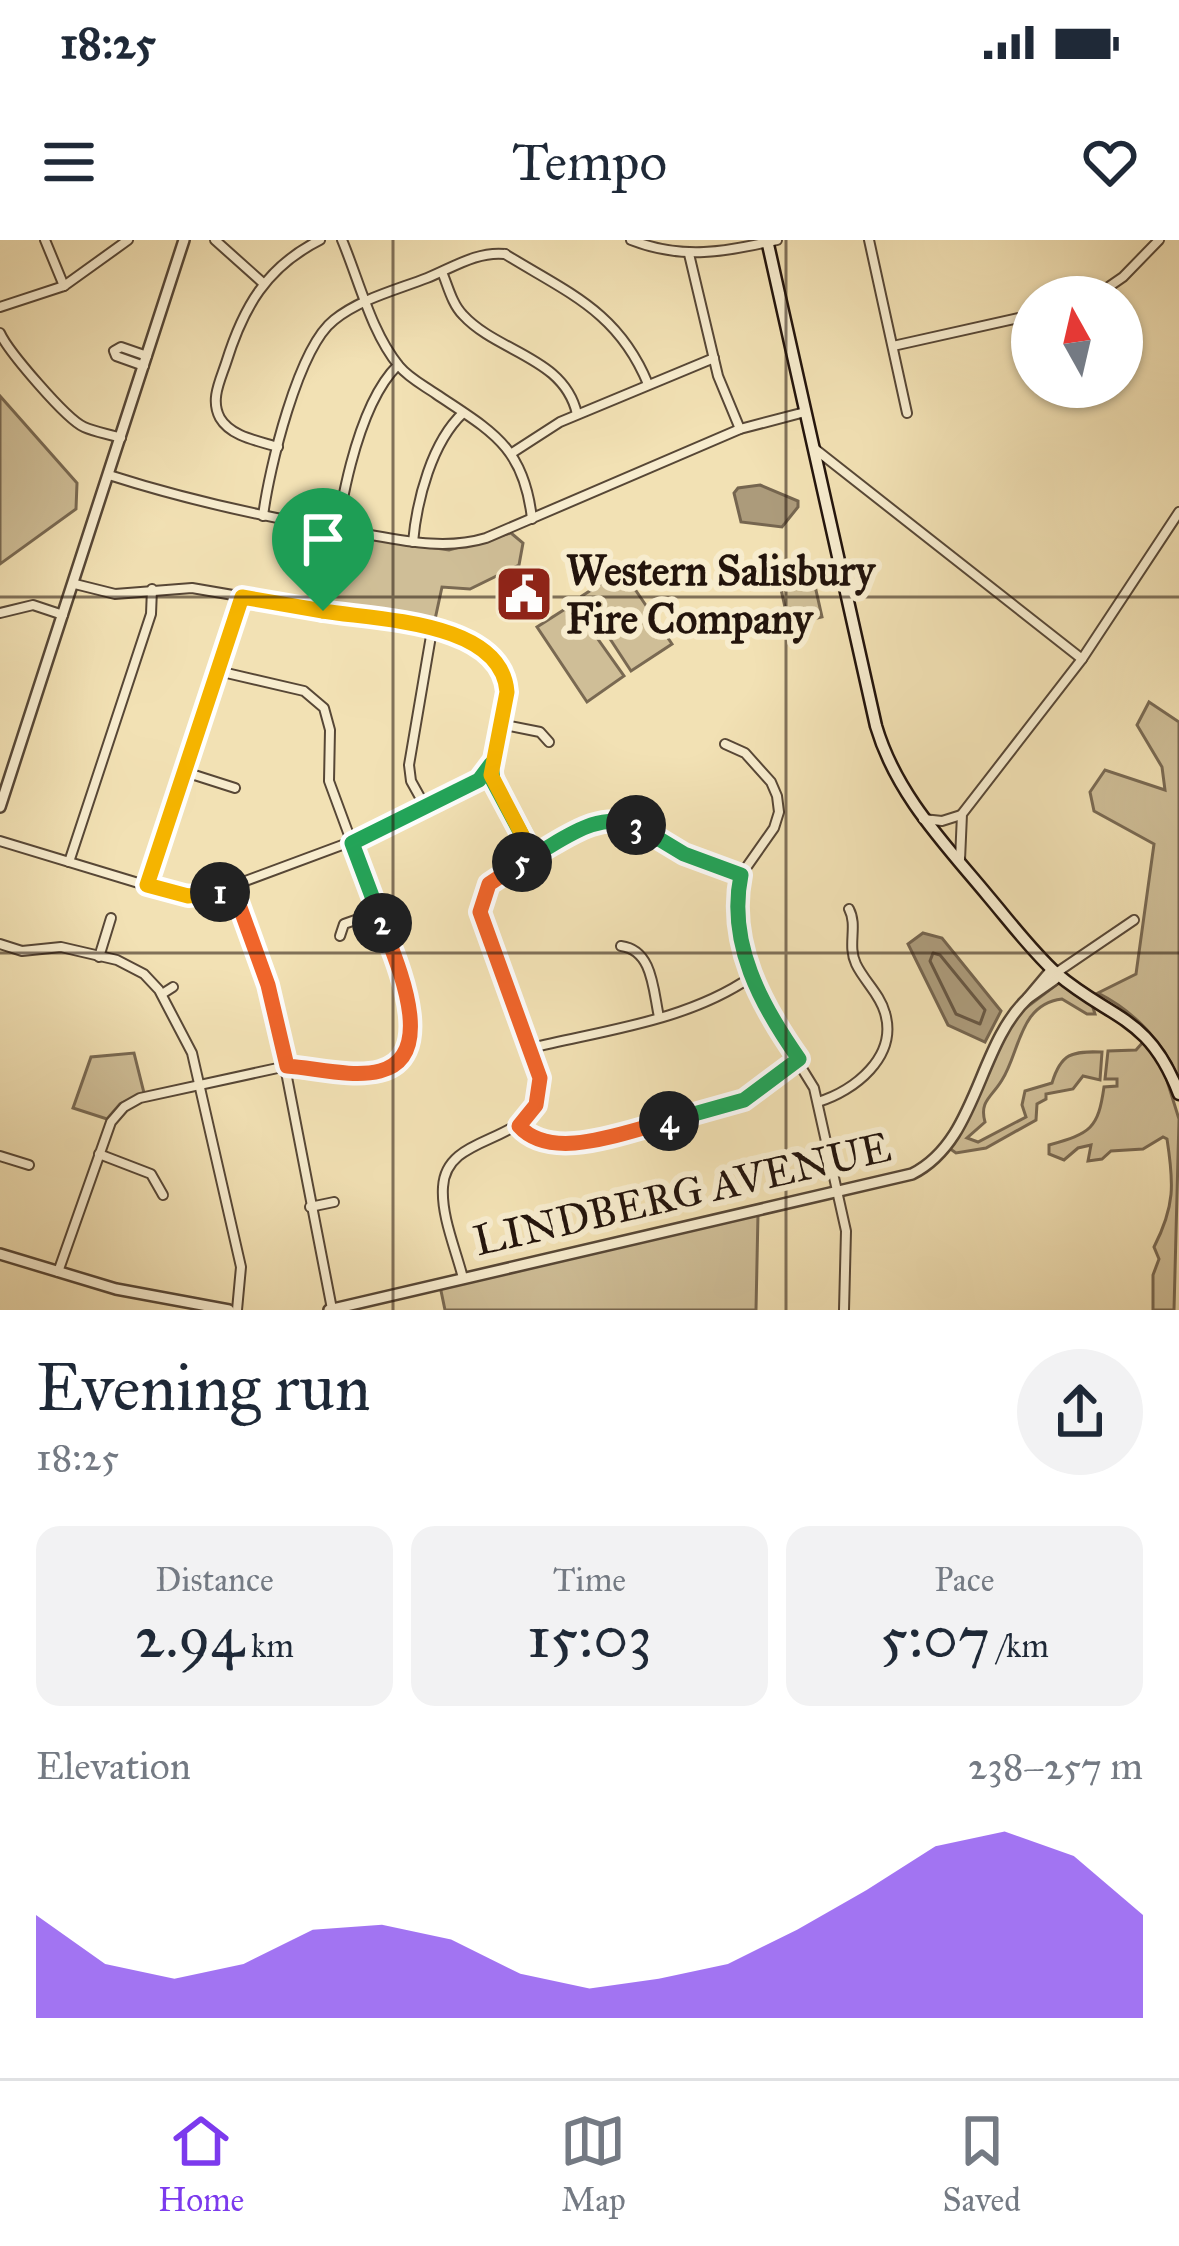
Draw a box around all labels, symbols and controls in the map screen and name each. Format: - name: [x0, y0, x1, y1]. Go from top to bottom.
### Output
- text: 18:25: [60, 15, 156, 70]
- icon: menu: [36, 129, 102, 195]
- text: Tempo: [512, 129, 667, 195]
- icon: heart: [1077, 129, 1143, 195]
- north arrow: [1011, 276, 1143, 408]
- map controls: [1011, 276, 1143, 408]
- pin: [272, 488, 374, 611]
- icon: arrive: [290, 506, 356, 572]
- place label: Western Salisbury Fire Company: [566, 545, 876, 645]
- public building icon: Western Salisbury Fire Company: [493, 563, 555, 625]
- pin: 3: [606, 795, 666, 855]
- text: 3: [629, 805, 643, 845]
- pin: 5: [492, 832, 552, 892]
- text: 5: [514, 842, 530, 882]
- pin: 1: [190, 862, 250, 922]
- text: 1: [213, 872, 227, 912]
- pin: 2: [352, 893, 412, 953]
- text: 2: [374, 903, 390, 943]
- pin: 4: [639, 1091, 699, 1151]
- text: 4: [660, 1101, 678, 1141]
- street label: LINDBERG AVENUE: [469, 1121, 896, 1267]
- text: Evening run: [36, 1347, 371, 1428]
- button: share: [1017, 1349, 1143, 1475]
- text: 18:25: [36, 1433, 119, 1481]
- text: Distance: [155, 1560, 274, 1600]
- text: Time: [553, 1560, 626, 1600]
- text: Pace: [935, 1560, 994, 1600]
- text: 2.94: [135, 1600, 244, 1673]
- text: 15:03: [527, 1600, 652, 1673]
- text: 5:07: [880, 1600, 990, 1673]
- text: km: [244, 1626, 294, 1666]
- text: /km: [990, 1626, 1049, 1666]
- text: Elevation: [36, 1742, 191, 1790]
- text: 238–257 m: [968, 1742, 1143, 1790]
- tab: Home: [158, 2108, 244, 2220]
- tab: Map: [560, 2108, 626, 2220]
- tab: Saved: [943, 2108, 1021, 2220]

